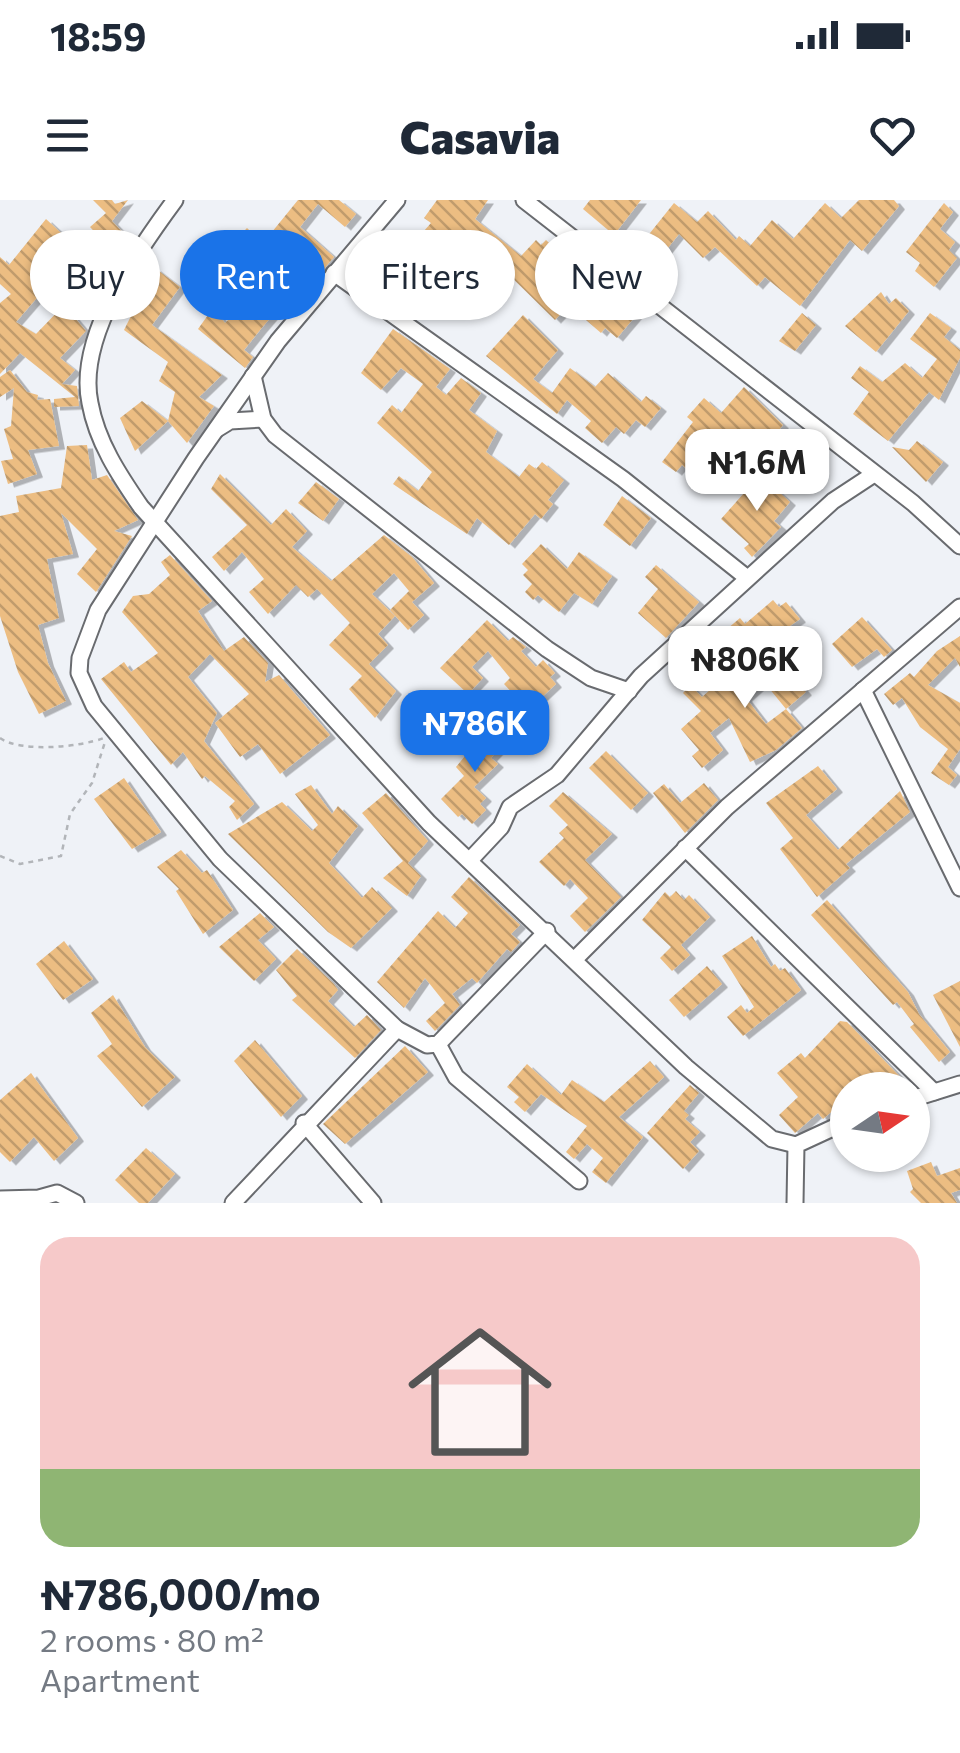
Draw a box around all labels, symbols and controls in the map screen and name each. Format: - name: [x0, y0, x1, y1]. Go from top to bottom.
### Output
- text: 18:59: [50, 12, 146, 59]
- icon: menu: [40, 108, 95, 163]
- text: Casavia: [400, 108, 560, 163]
- icon: heart: [865, 108, 920, 163]
- chip: Buy: [30, 230, 160, 320]
- chip: Rent: [180, 230, 325, 320]
- chip: Filters: [345, 230, 515, 320]
- chip: New: [535, 230, 678, 320]
- pin: ₦1.6M: [687, 429, 827, 514]
- text: ₦1.6M: [707, 441, 807, 481]
- pin: ₦806K: [675, 626, 815, 711]
- text: ₦806K: [690, 638, 800, 678]
- pin: ₦786K: [405, 690, 545, 775]
- text: ₦786K: [422, 702, 528, 742]
- north arrow: [830, 1072, 930, 1172]
- map controls: [830, 1072, 930, 1172]
- icon: home: [390, 1302, 570, 1482]
- text: ₦786,000/mo: [40, 1567, 321, 1619]
- text: 2 rooms · 80 m²: [40, 1619, 264, 1659]
- text: Apartment: [40, 1659, 200, 1699]

